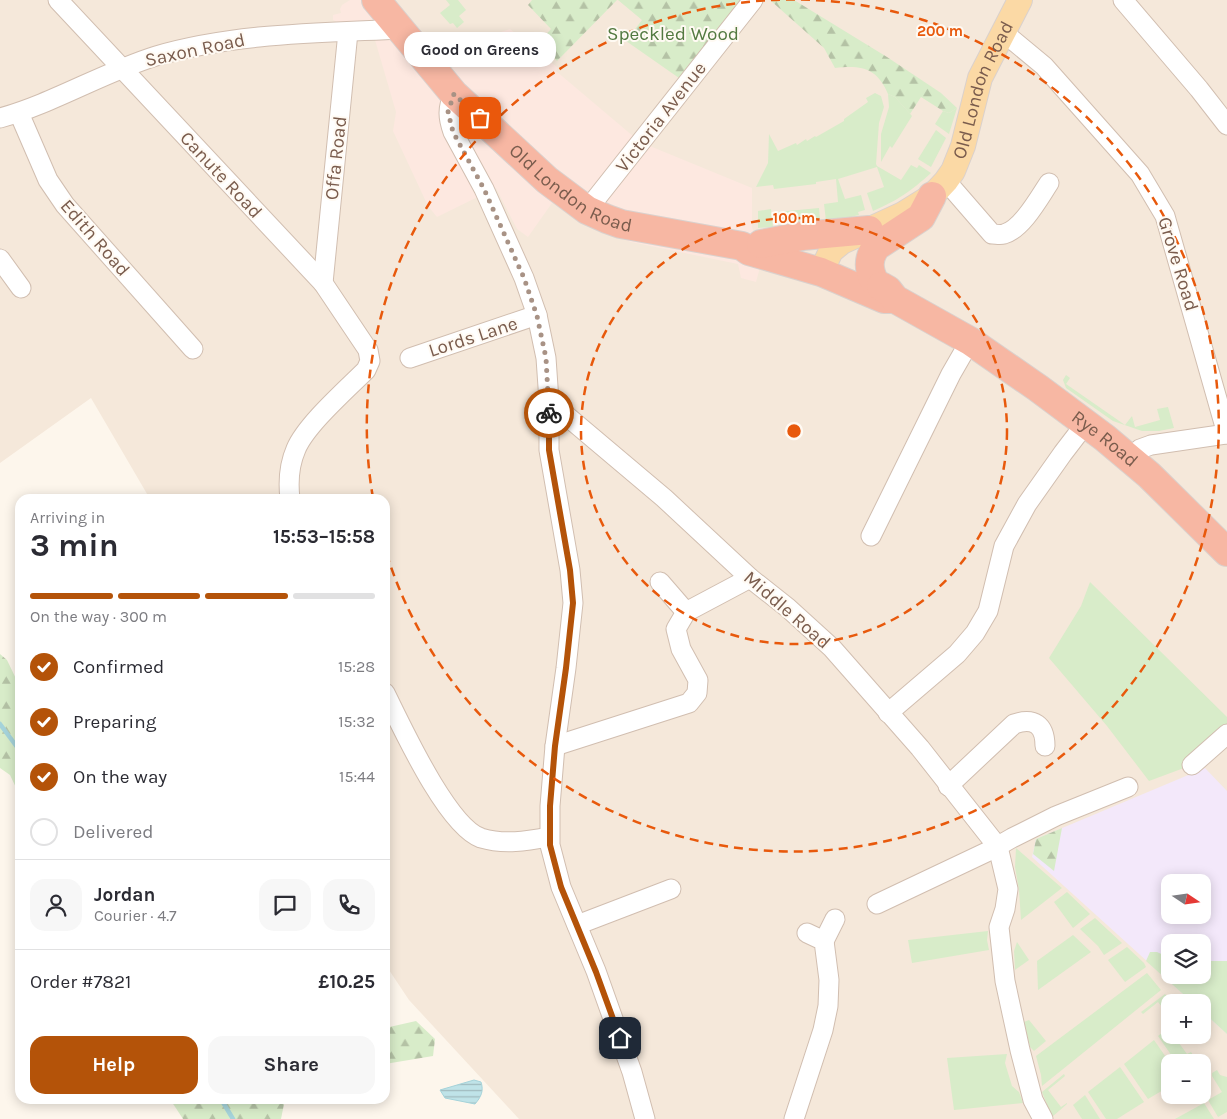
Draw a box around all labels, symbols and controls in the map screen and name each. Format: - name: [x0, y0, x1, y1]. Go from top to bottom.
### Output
- street label: Old London Road: [948, 18, 1018, 162]
- text: 200 m: [917, 22, 963, 40]
- park label: Speckled Wood: [607, 23, 739, 45]
- street label: Saxon Road: [143, 29, 247, 71]
- callout: Good on Greens: [404, 33, 556, 68]
- text: Good on Greens: [421, 40, 539, 59]
- street label: Victoria Avenue: [611, 58, 711, 176]
- pin: [459, 97, 501, 139]
- icon: bag: [466, 104, 494, 132]
- street label: Offa Road: [321, 115, 351, 201]
- street label: Canute Road: [175, 127, 267, 223]
- street label: Old London Road: [505, 140, 634, 237]
- street label: Edith Road: [56, 195, 134, 281]
- text: 100 m: [773, 209, 815, 227]
- street label: Grove Road: [1153, 214, 1203, 314]
- street label: Lords Lane: [426, 312, 520, 362]
- courier: [524, 388, 574, 438]
- icon: bike: [535, 399, 563, 427]
- street label: Rye Road: [1067, 406, 1142, 472]
- centre of rings: [785, 422, 803, 440]
- text: Arriving in: [30, 508, 105, 527]
- text: 15:53–15:58: [273, 526, 375, 548]
- text: 3 min: [30, 527, 119, 564]
- street label: Middle Road: [739, 566, 835, 654]
- text: On the way · 300 m: [30, 607, 167, 626]
- icon: check: [30, 653, 58, 681]
- text: Confirmed: [73, 656, 164, 678]
- text: 15:28: [338, 657, 375, 676]
- icon: check: [30, 708, 58, 736]
- text: Preparing: [73, 711, 156, 733]
- text: 15:32: [338, 712, 375, 731]
- icon: check: [30, 763, 58, 791]
- text: On the way: [73, 766, 167, 788]
- text: 15:44: [339, 767, 375, 786]
- text: Delivered: [73, 821, 153, 843]
- north arrow: [1161, 874, 1211, 924]
- map controls: [1161, 874, 1211, 1104]
- button: person: [30, 879, 82, 931]
- button: chat: [259, 879, 311, 931]
- button: phone: [323, 879, 375, 931]
- text: Jordan: [94, 884, 155, 906]
- text: Courier · 4.7: [94, 906, 177, 925]
- button: layers: [1161, 934, 1211, 984]
- text: Order #7821: [30, 971, 131, 993]
- text: £10.25: [318, 971, 375, 993]
- button: +: [1161, 994, 1211, 1044]
- pin: [599, 1017, 641, 1059]
- icon: home: [606, 1024, 634, 1052]
- button: Help: [30, 1036, 198, 1094]
- button: Share: [208, 1036, 375, 1094]
- button: −: [1161, 1054, 1211, 1104]

